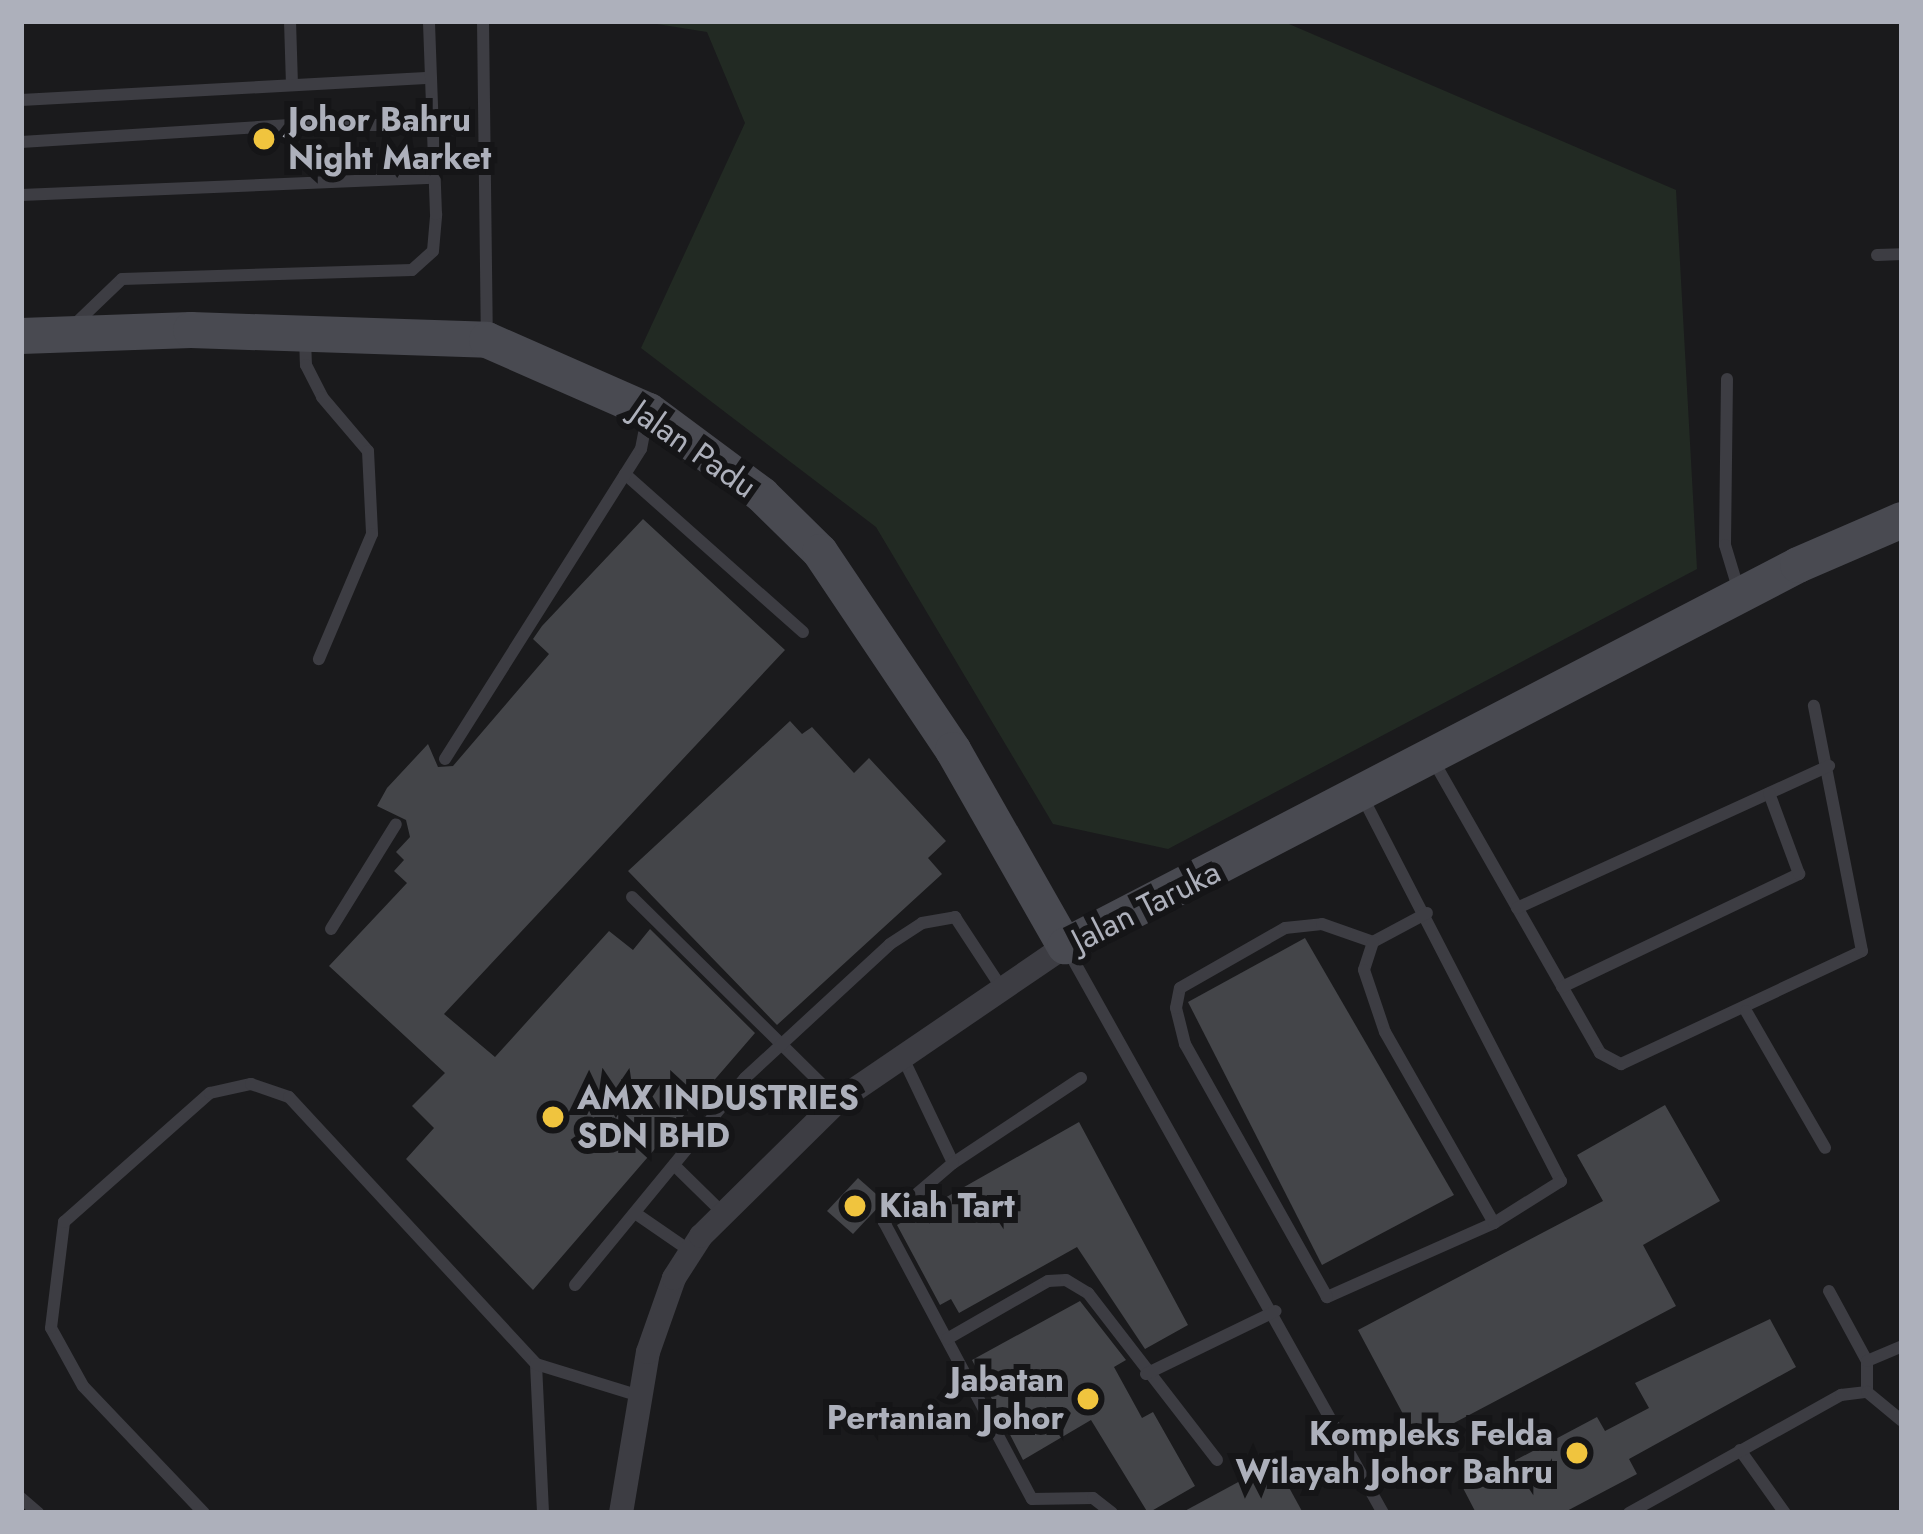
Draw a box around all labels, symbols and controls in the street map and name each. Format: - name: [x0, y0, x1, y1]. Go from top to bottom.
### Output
- place label: Johor Bahru Night Market: [288, 100, 491, 178]
- marker: Johor Bahru Night Market: [251, 126, 277, 152]
- street label: Jalan Padu: [624, 392, 764, 506]
- street label: Jalan Taruka: [1065, 852, 1227, 960]
- place label: AMX INDUSTRIES SDN BHD: [577, 1078, 859, 1156]
- marker: AMX INDUSTRIES SDN BHD: [540, 1104, 566, 1130]
- place label: Kiah Tart: [879, 1186, 1015, 1226]
- marker: Kiah Tart: [842, 1193, 868, 1219]
- place label: Jabatan Pertanian Johor: [827, 1360, 1064, 1438]
- marker: Jabatan Pertanian Johor: [1075, 1386, 1101, 1412]
- place label: Kompleks Felda Wilayah Johor Bahru: [1235, 1414, 1553, 1492]
- marker: Kompleks Felda Wilayah Johor Bahru: [1564, 1440, 1590, 1466]

